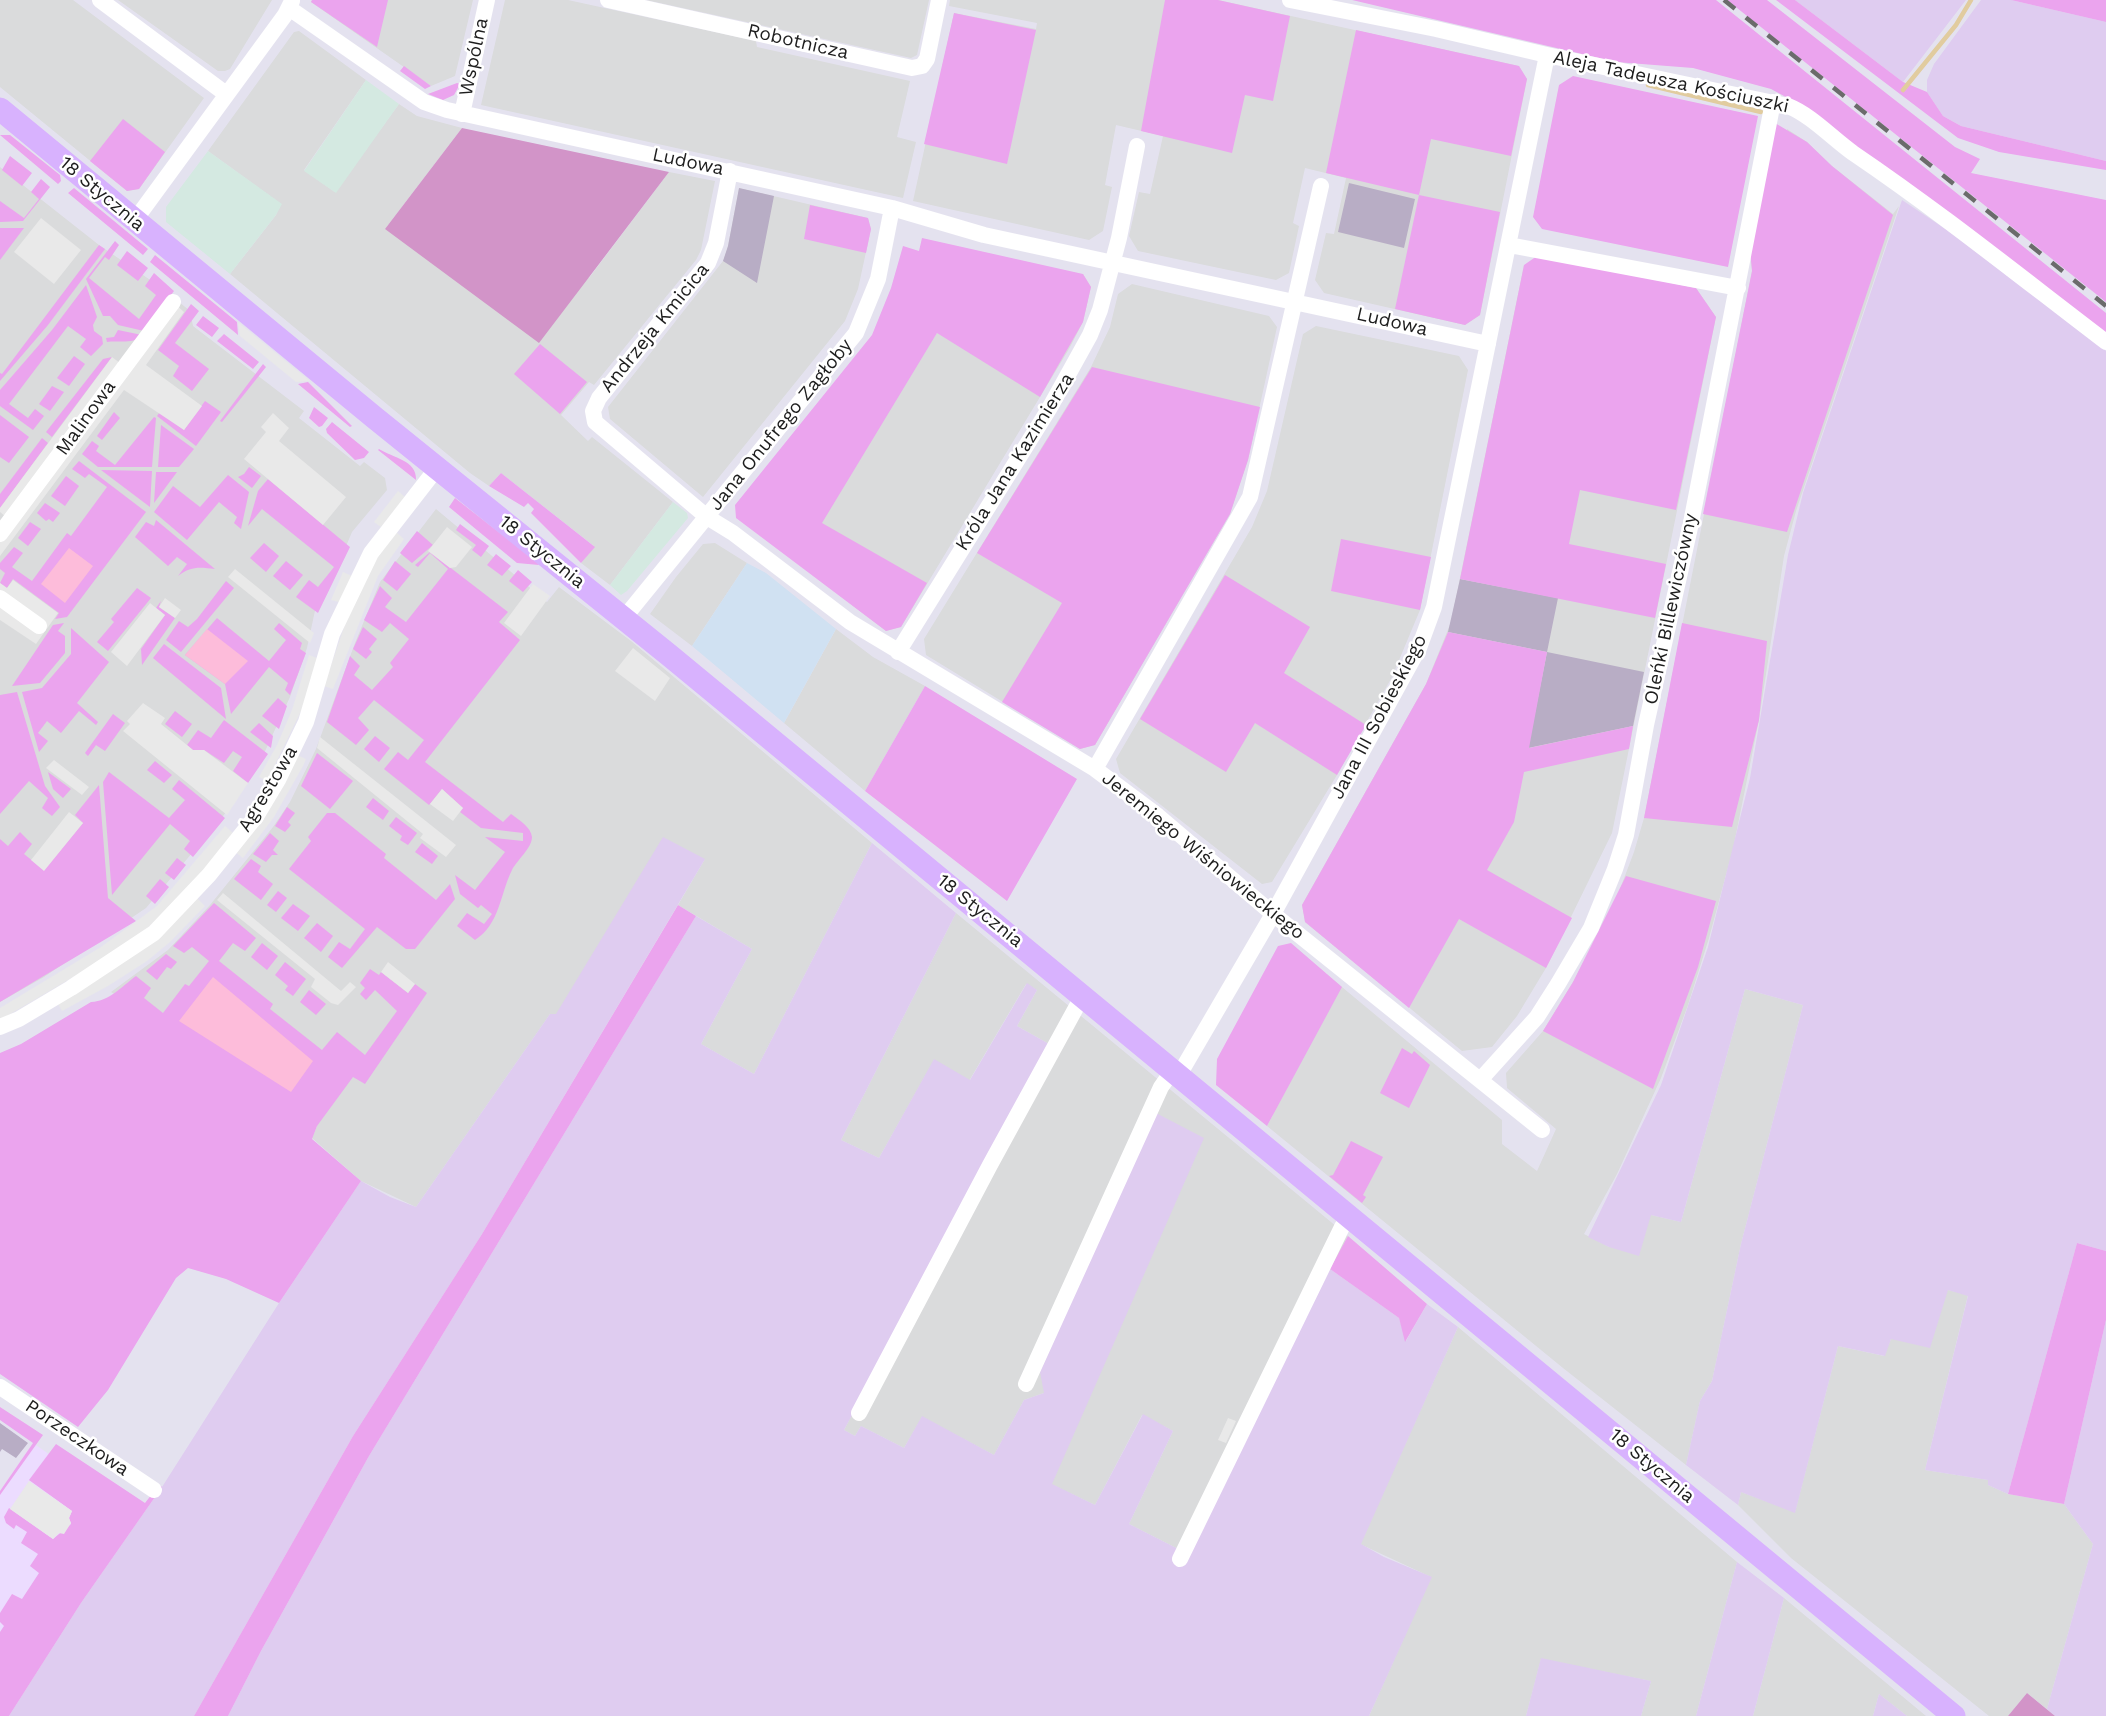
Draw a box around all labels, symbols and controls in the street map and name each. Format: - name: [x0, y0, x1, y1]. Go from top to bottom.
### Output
- street label: Wspólna: [455, 16, 493, 98]
- street label: Robotnicza: [745, 19, 851, 65]
- street label: Aleja Tadeusza Kościuszki: [1551, 46, 1791, 118]
- street label: Ludowa: [650, 143, 726, 181]
- street label: 18 Stycznia: [55, 152, 149, 236]
- street label: Andrzeja Kmicica: [596, 259, 714, 397]
- street label: Ludowa: [1354, 303, 1430, 341]
- street label: Jana Onufrego Zagłoby: [705, 335, 857, 515]
- street label: Króla Jana Kazimierza: [951, 369, 1079, 555]
- street label: Malinowa: [51, 376, 121, 460]
- street label: 18 Stycznia: [494, 510, 590, 594]
- street label: Oleńki Billewiczówny: [1640, 511, 1702, 707]
- street label: Jana III Sobieskiego: [1326, 631, 1432, 803]
- street label: Agrestowa: [233, 742, 303, 836]
- street label: Jeremiego Wiśniowieckiego: [1097, 767, 1309, 945]
- street label: 18 Stycznia: [932, 869, 1028, 953]
- street label: Porzeczkowa: [21, 1395, 133, 1481]
- street label: 18 Stycznia: [1605, 1424, 1699, 1508]

